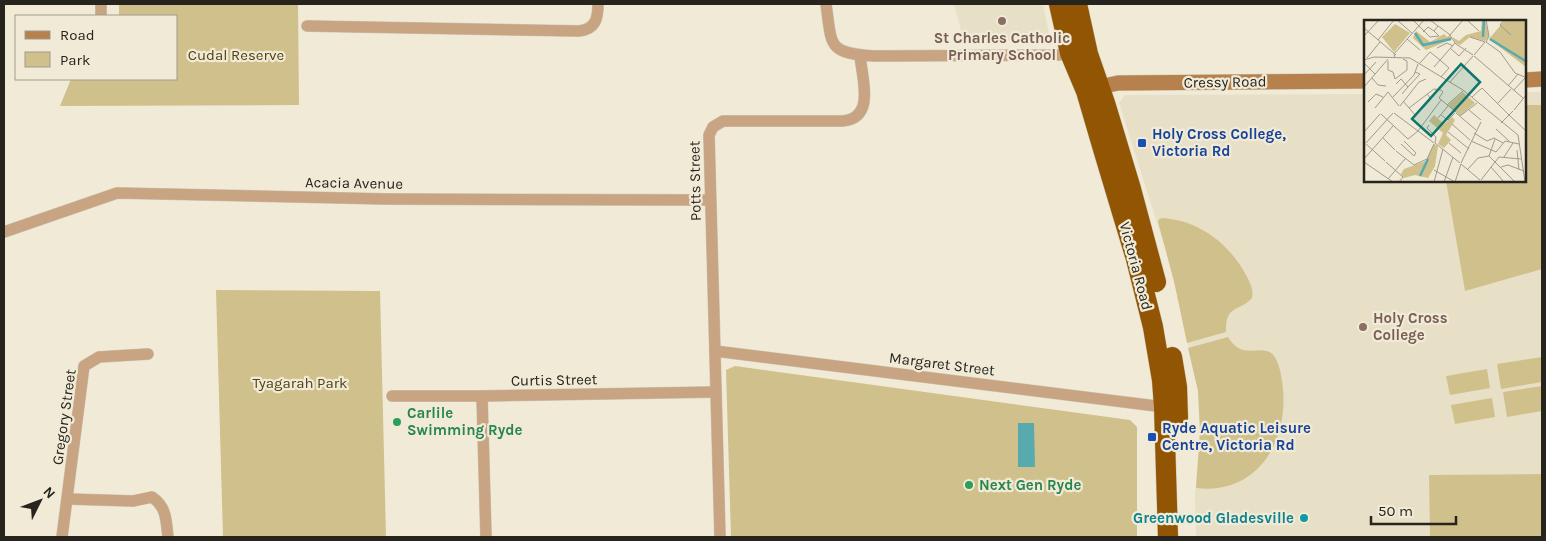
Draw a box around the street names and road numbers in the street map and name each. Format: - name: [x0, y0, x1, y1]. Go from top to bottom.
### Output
- street label: Cressy Road: [1183, 72, 1267, 92]
- street label: Potts Street: [685, 140, 705, 221]
- street label: Acacia Avenue: [305, 173, 403, 193]
- street label: Victoria Road: [1116, 220, 1156, 312]
- street label: Margaret Street: [888, 349, 996, 379]
- street label: Gregory Street: [48, 368, 80, 466]
- street label: Curtis Street: [511, 370, 598, 390]

